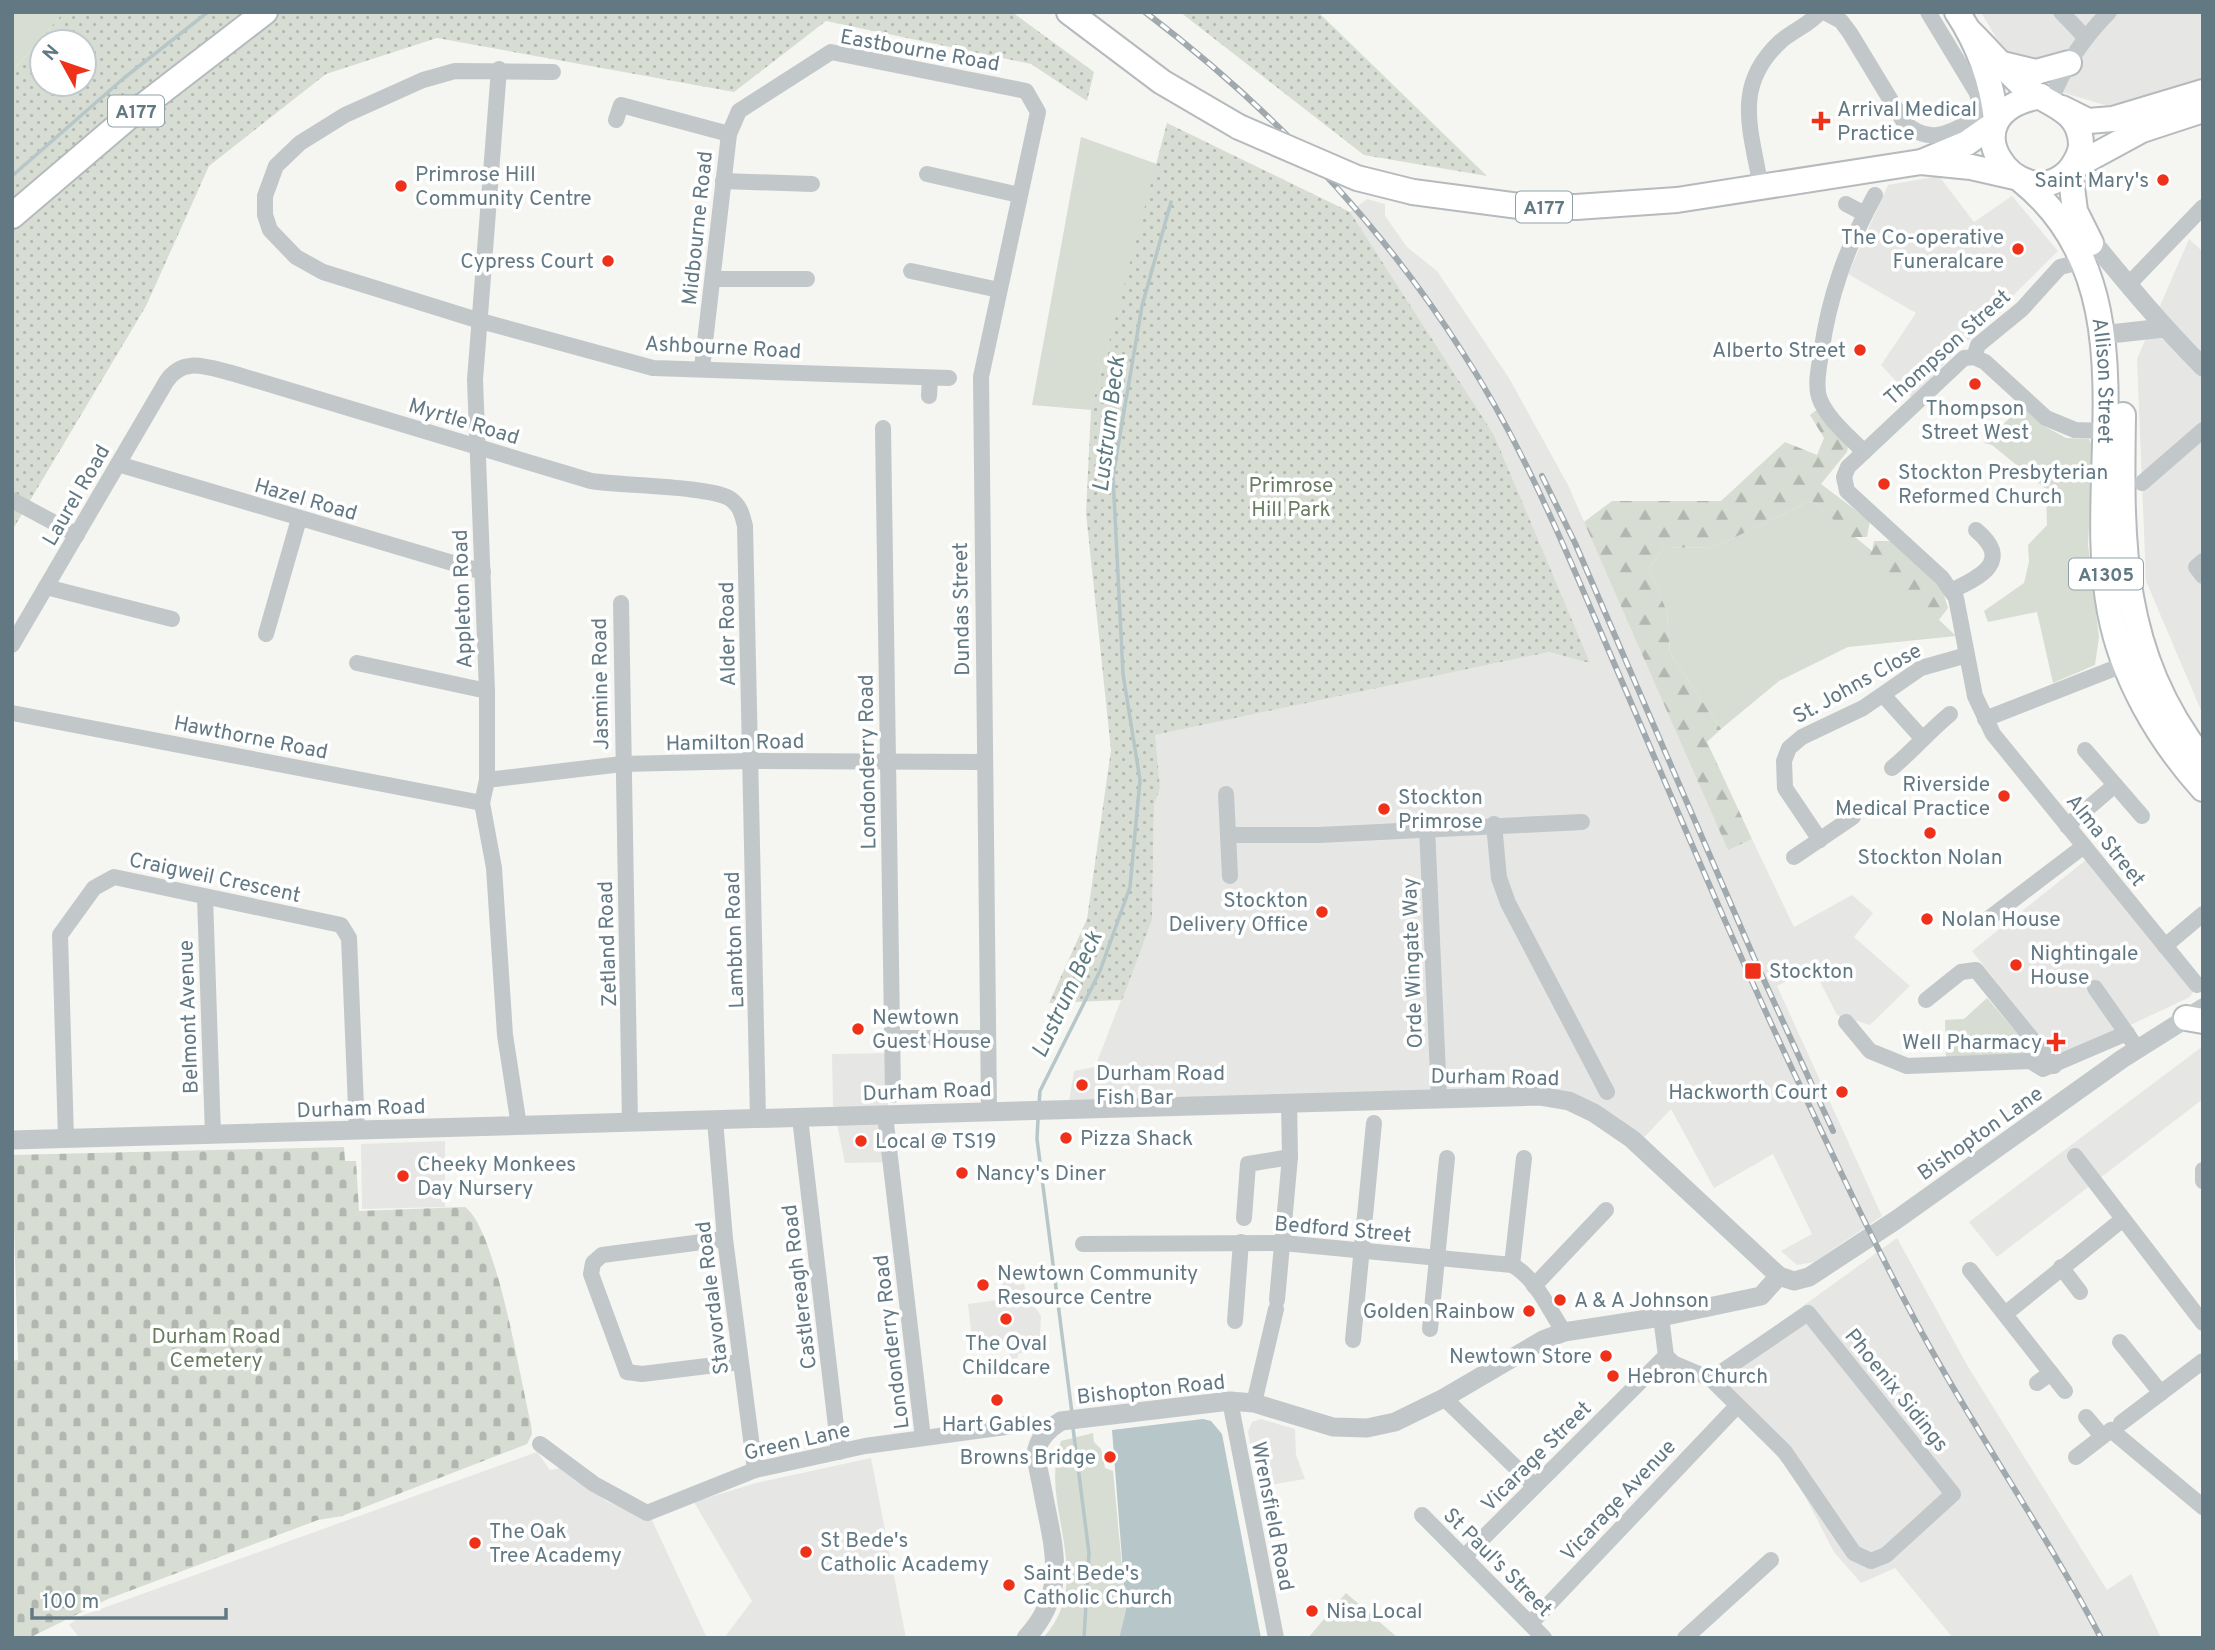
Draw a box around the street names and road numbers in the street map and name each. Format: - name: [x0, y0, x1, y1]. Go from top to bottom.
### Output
- street label: Eastbourne Road: [838, 24, 1002, 79]
- road number: A177: [108, 96, 164, 127]
- street label: Midbourne Road: [677, 150, 720, 307]
- road number: A177: [1516, 192, 1572, 223]
- street label: Thompson Street: [1879, 284, 2017, 412]
- street label: Allison Street: [2085, 316, 2118, 444]
- street label: Ashbourne Road: [644, 331, 802, 366]
- street label: Myrtle Road: [405, 393, 522, 452]
- street label: Laurel Road: [37, 440, 117, 551]
- street label: Hazel Road: [251, 473, 360, 528]
- street label: Appleton Road: [448, 529, 479, 669]
- street label: Dundas Street: [948, 542, 977, 676]
- road number: A1305: [2069, 558, 2143, 590]
- street label: Alder Road: [714, 581, 743, 687]
- street label: Jasmine Road: [587, 618, 616, 750]
- street label: St. Johns Close: [1789, 638, 1927, 731]
- street label: Londonderry Road: [853, 674, 884, 850]
- street label: Hawthorne Road: [171, 710, 330, 767]
- street label: Hamilton Road: [665, 729, 805, 758]
- street label: Alma Street: [2059, 789, 2150, 893]
- street label: Craigweil Crescent: [126, 847, 303, 910]
- street label: Lambton Road: [720, 871, 751, 1009]
- street label: Orde Wingate Way: [1397, 877, 1430, 1049]
- street label: Zetland Road: [593, 880, 624, 1007]
- street label: Belmont Avenue: [173, 939, 206, 1094]
- street label: Durham Road: [1430, 1064, 1560, 1093]
- street label: Durham Road: [862, 1077, 992, 1108]
- street label: Bishopton Lane: [1913, 1081, 2049, 1187]
- street label: Durham Road: [296, 1094, 426, 1125]
- street label: Castlereagh Road: [777, 1203, 824, 1371]
- street label: Bedford Street: [1273, 1211, 1413, 1250]
- street label: Stavordale Road: [691, 1220, 736, 1376]
- street label: Londonderry Road: [868, 1253, 917, 1431]
- street label: Phoenix Sidings: [1838, 1324, 1954, 1458]
- street label: Bishopton Road: [1076, 1369, 1227, 1412]
- street label: Vicarage Street: [1476, 1396, 1598, 1518]
- street label: Green Lane: [741, 1417, 853, 1468]
- street label: Vicarage Avenue: [1556, 1434, 1683, 1568]
- street label: Wrensfield Road: [1244, 1439, 1299, 1593]
- street label: St Paul's Street: [1437, 1503, 1557, 1623]

